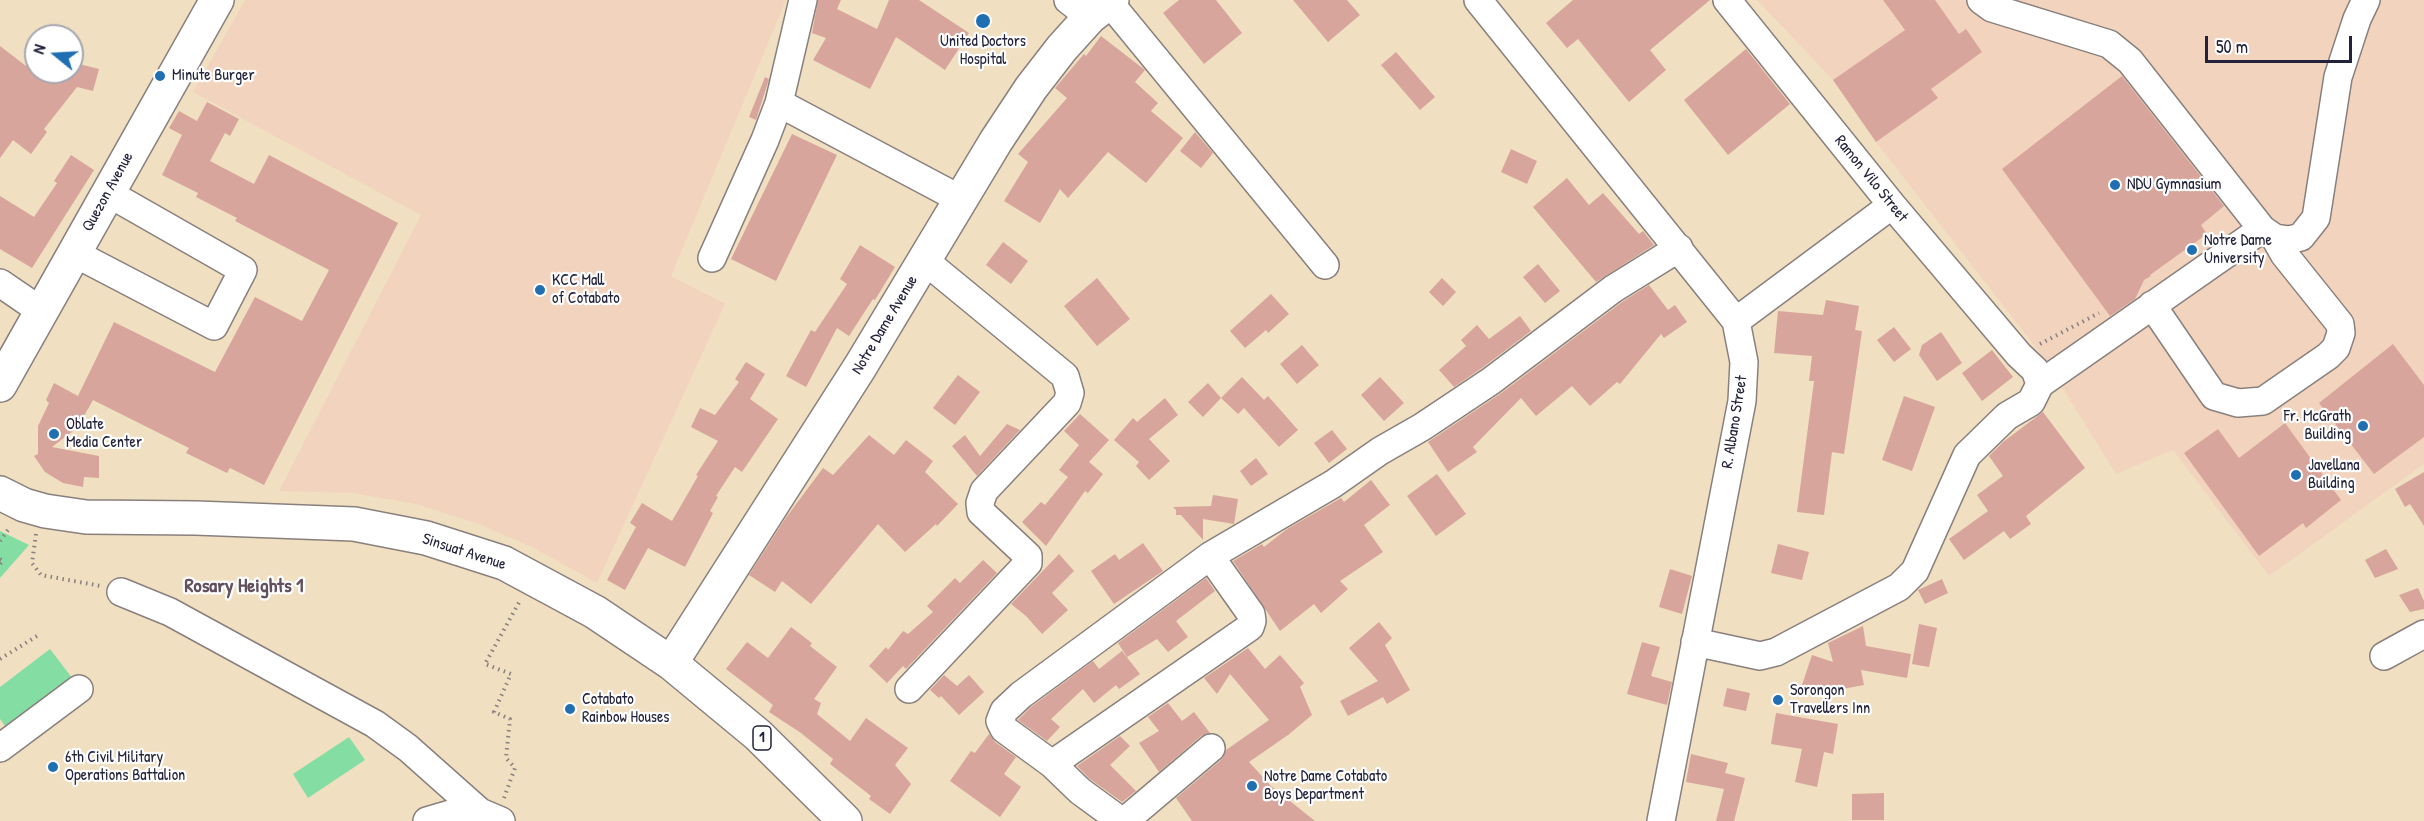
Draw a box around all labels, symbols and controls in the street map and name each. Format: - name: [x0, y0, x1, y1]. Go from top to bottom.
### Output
- marker: United Doctors Hospital: [974, 12, 992, 30]
- north arrow: [24, 24, 84, 84]
- scale bar: [2208, 24, 2355, 62]
- place label: United Doctors Hospital: [940, 32, 1026, 70]
- text: 50 m: [2216, 34, 2248, 59]
- text: N: [27, 42, 51, 57]
- place label: Minute Burger: [172, 66, 255, 86]
- marker: Minute Burger: [153, 69, 167, 83]
- street label: Ramon Vilo Street: [1830, 132, 1912, 226]
- street label: Quezon Avenue: [78, 149, 138, 235]
- place label: NDU Gymnasium: [2127, 175, 2221, 195]
- marker: NDU Gymnasium: [2108, 178, 2122, 192]
- place label: Notre Dame University: [2204, 231, 2272, 269]
- marker: Notre Dame University: [2185, 243, 2199, 257]
- place label: KCC Mall of Cotabato: [552, 271, 620, 309]
- street label: Notre Dame Avenue: [848, 272, 922, 378]
- marker: KCC Mall of Cotabato: [533, 283, 547, 297]
- street label: R. Albano Street: [1718, 374, 1752, 470]
- place label: Fr. McGrath Building: [2284, 407, 2351, 445]
- place label: Oblate Media Center: [66, 415, 142, 453]
- marker: Fr. McGrath Building: [2356, 419, 2370, 433]
- marker: Oblate Media Center: [47, 427, 61, 441]
- place label: Javellana Building: [2308, 456, 2360, 494]
- marker: Javellana Building: [2289, 468, 2303, 482]
- street label: Sinsuat Avenue: [420, 529, 508, 575]
- district label: Rosary Heights 1: [185, 575, 303, 599]
- place label: Sorongon Travellers Inn: [1790, 681, 1870, 719]
- place label: Cotabato Rainbow Houses: [582, 690, 670, 728]
- marker: Sorongon Travellers Inn: [1771, 693, 1785, 707]
- marker: Cotabato Rainbow Houses: [563, 702, 577, 716]
- road number: 1: [753, 726, 771, 750]
- place label: 6th Civil Military Operations Battalion: [65, 748, 185, 786]
- marker: 6th Civil Military Operations Battalion: [46, 760, 60, 774]
- place label: Notre Dame Cotabato Boys Department: [1264, 767, 1387, 805]
- marker: Notre Dame Cotabato Boys Department: [1245, 779, 1259, 793]

